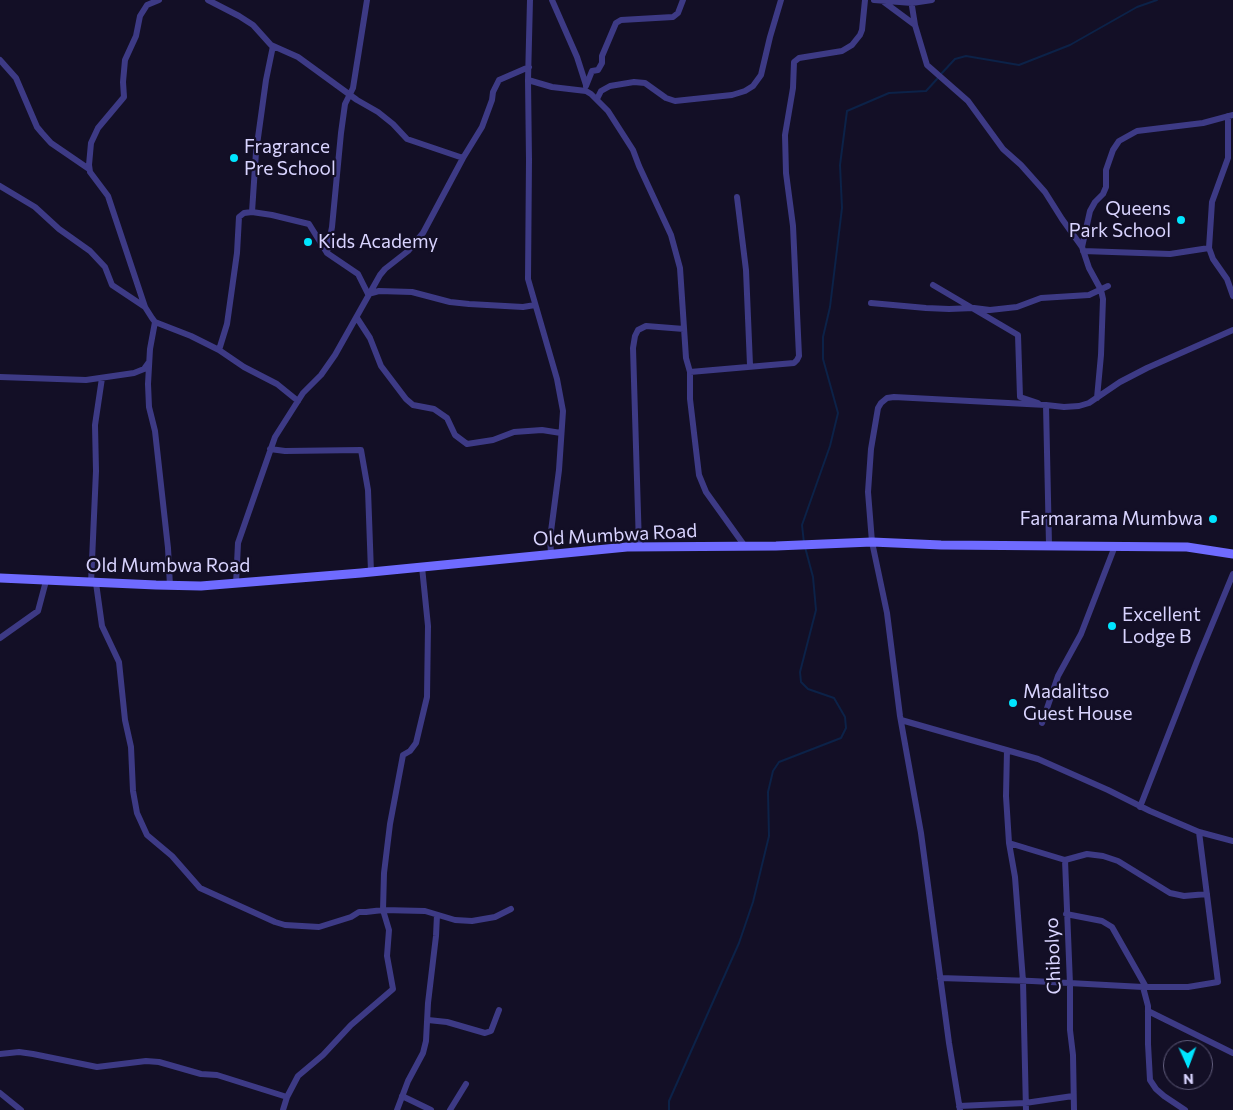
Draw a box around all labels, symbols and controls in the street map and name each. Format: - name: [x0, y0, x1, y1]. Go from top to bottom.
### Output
- place label: Fragrance Pre School: [244, 136, 336, 180]
- marker: Fragrance Pre School: [228, 152, 240, 164]
- place label: Queens Park School: [1069, 198, 1171, 242]
- marker: Queens Park School: [1175, 214, 1187, 226]
- place label: Kids Academy: [318, 231, 438, 253]
- marker: Kids Academy: [302, 236, 314, 248]
- place label: Farmarama Mumbwa: [1020, 508, 1203, 530]
- marker: Farmarama Mumbwa: [1207, 513, 1219, 525]
- street label: Old Mumbwa Road: [532, 519, 698, 551]
- street label: Old Mumbwa Road: [86, 555, 250, 577]
- place label: Excellent Lodge B: [1122, 604, 1201, 648]
- marker: Excellent Lodge B: [1106, 620, 1118, 632]
- place label: Madalitso Guest House: [1023, 681, 1132, 725]
- marker: Madalitso Guest House: [1007, 697, 1019, 709]
- street label: Chibolyo: [1040, 917, 1066, 995]
- north arrow: [1163, 1040, 1213, 1090]
- text: N: [1183, 1071, 1194, 1088]

